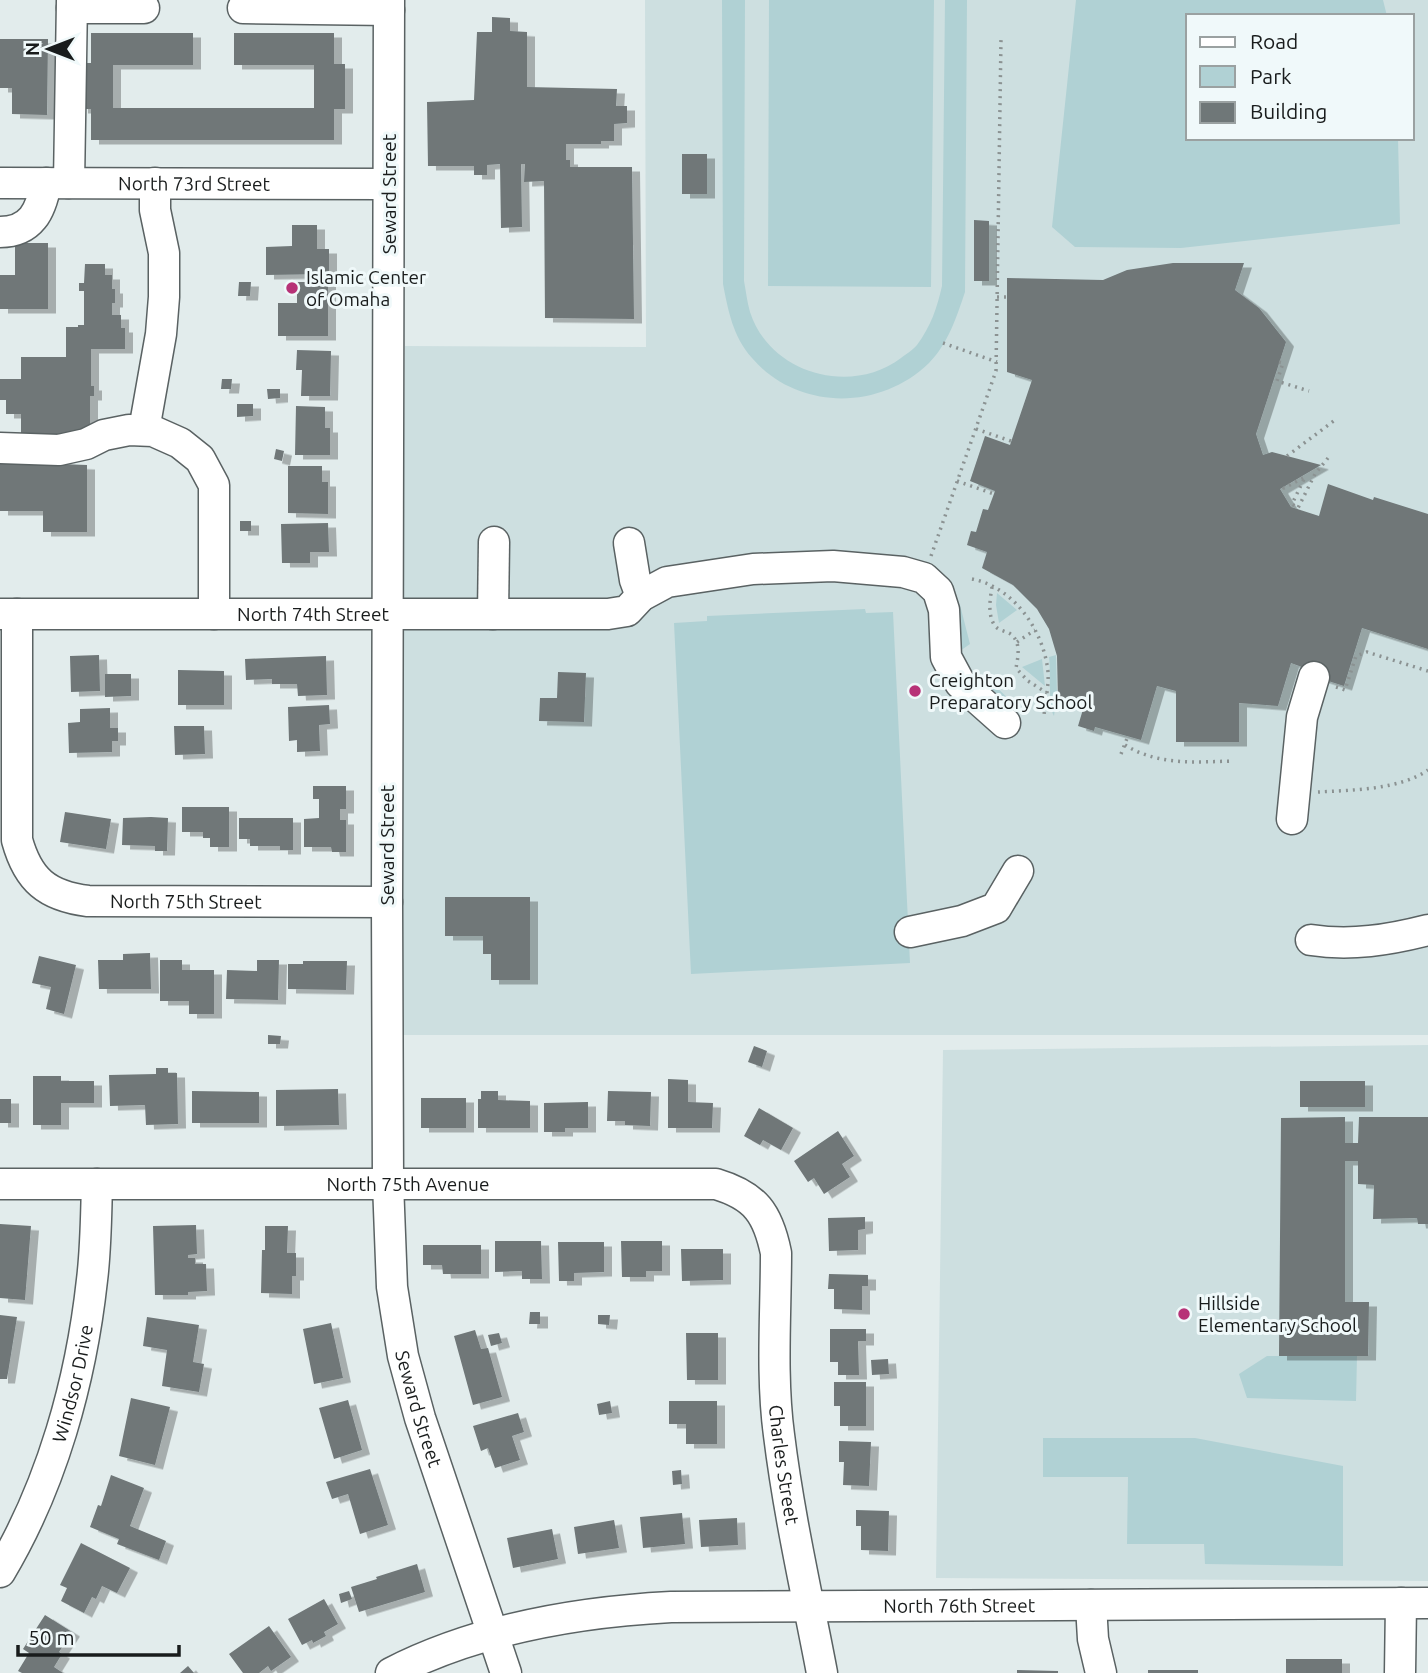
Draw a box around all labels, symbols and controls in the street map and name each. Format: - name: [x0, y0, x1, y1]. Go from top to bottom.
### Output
- north arrow: [14, 14, 84, 84]
- legend: [1186, 14, 1414, 140]
- text: Road: [1250, 29, 1298, 53]
- text: N: [21, 42, 43, 56]
- text: Park: [1250, 64, 1292, 88]
- text: Building: [1250, 99, 1327, 123]
- street label: Seward Street: [378, 133, 400, 254]
- street label: North 73rd Street: [118, 172, 270, 195]
- place label: Islamic Center of Omaha: [306, 266, 426, 310]
- marker: Islamic Center of Omaha: [284, 280, 300, 296]
- street label: North 74th Street: [237, 603, 389, 625]
- place label: Creighton Preparatory School: [929, 669, 1092, 713]
- marker: Creighton Preparatory School: [907, 683, 923, 699]
- street label: Seward Street: [376, 784, 398, 905]
- street label: North 75th Street: [110, 890, 262, 913]
- street label: North 75th Avenue: [327, 1173, 489, 1195]
- place label: Hillside Elementary School: [1198, 1292, 1357, 1336]
- marker: Hillside Elementary School: [1176, 1306, 1192, 1322]
- street label: Windsor Drive: [48, 1323, 97, 1445]
- street label: Seward Street: [391, 1349, 447, 1470]
- street label: Charles Street: [765, 1404, 804, 1527]
- street label: North 76th Street: [883, 1594, 1036, 1617]
- scale bar: [18, 1614, 178, 1658]
- text: 50 m: [28, 1625, 75, 1649]

